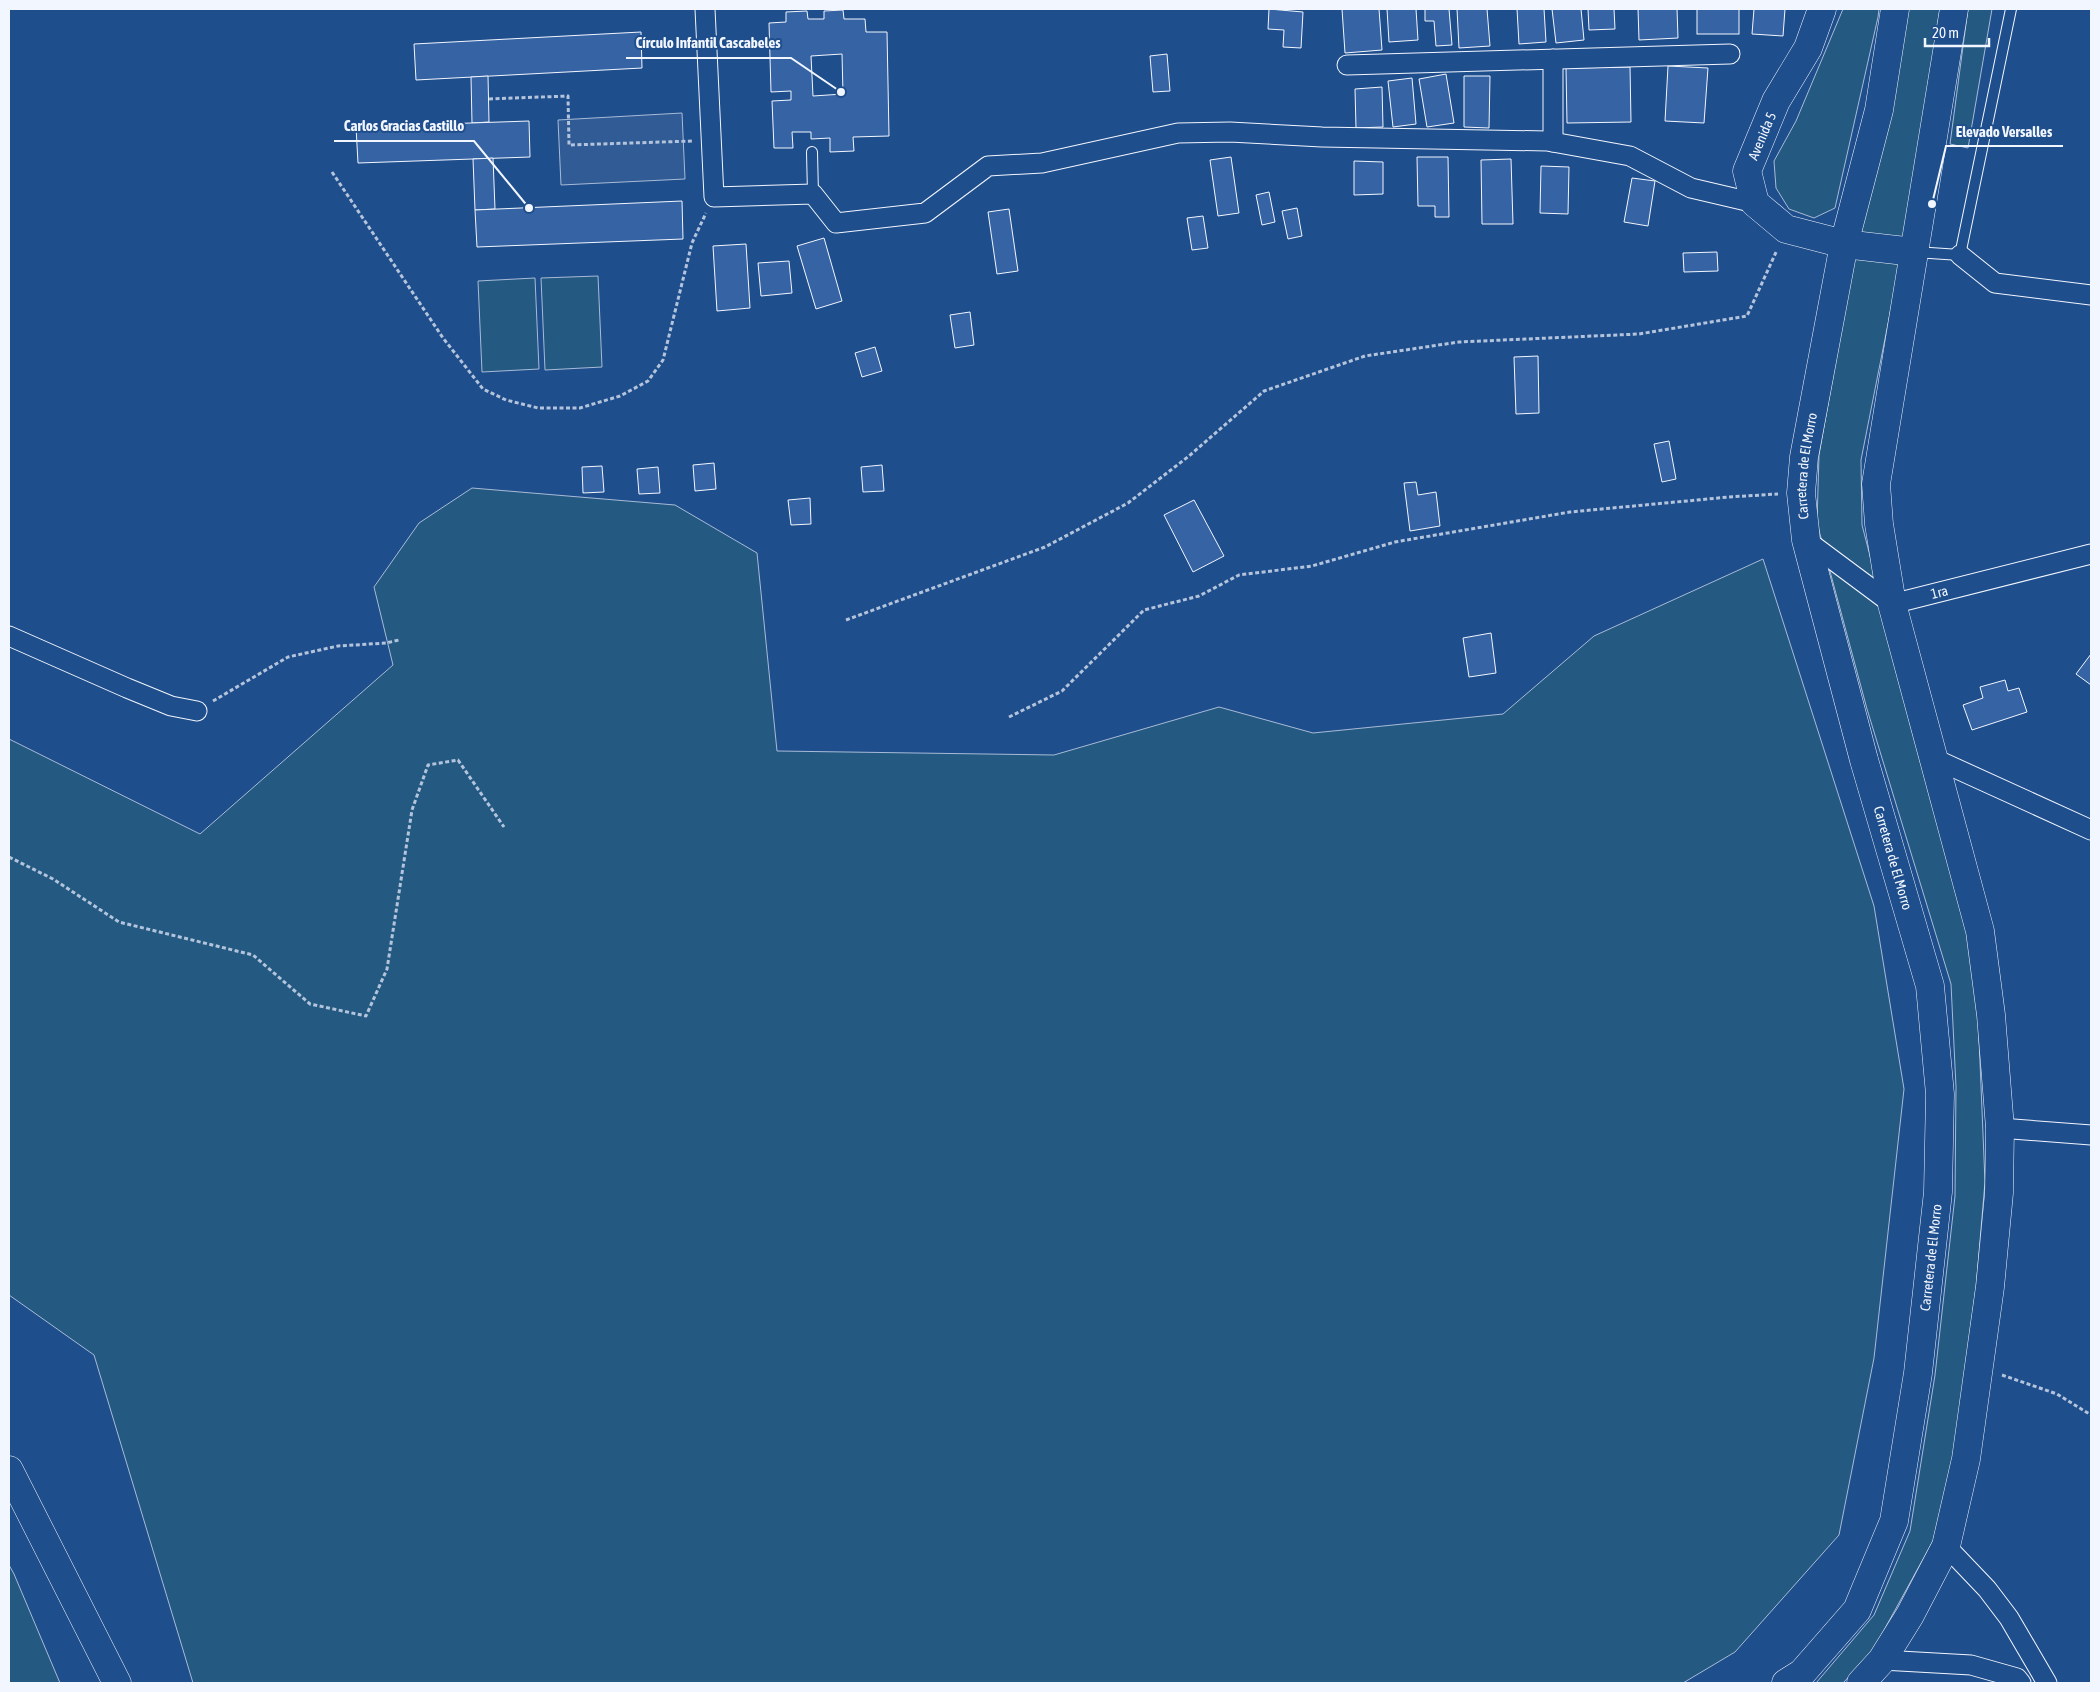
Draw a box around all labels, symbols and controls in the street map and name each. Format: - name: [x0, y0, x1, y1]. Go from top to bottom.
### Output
- scale bar: [1925, 15, 1989, 47]
- text: 20 m: [1932, 24, 1959, 41]
- callout: Círculo Infantil Cascabeles: [626, 28, 791, 58]
- text: Círculo Infantil Cascabeles: [635, 34, 781, 51]
- street label: Avenida 5: [1745, 110, 1779, 162]
- callout: Carlos Gracias Castillo: [334, 111, 474, 141]
- callout: Elevado Versalles: [1946, 116, 2063, 146]
- text: Carlos Gracias Castillo: [344, 117, 464, 134]
- text: Elevado Versalles: [1956, 123, 2053, 140]
- street label: Carretera de El Morro: [1793, 411, 1820, 520]
- street label: 1ra: [1929, 582, 1950, 602]
- street label: Carretera de El Morro: [1871, 804, 1915, 912]
- street label: Carretera de El Morro: [1917, 1203, 1945, 1312]

